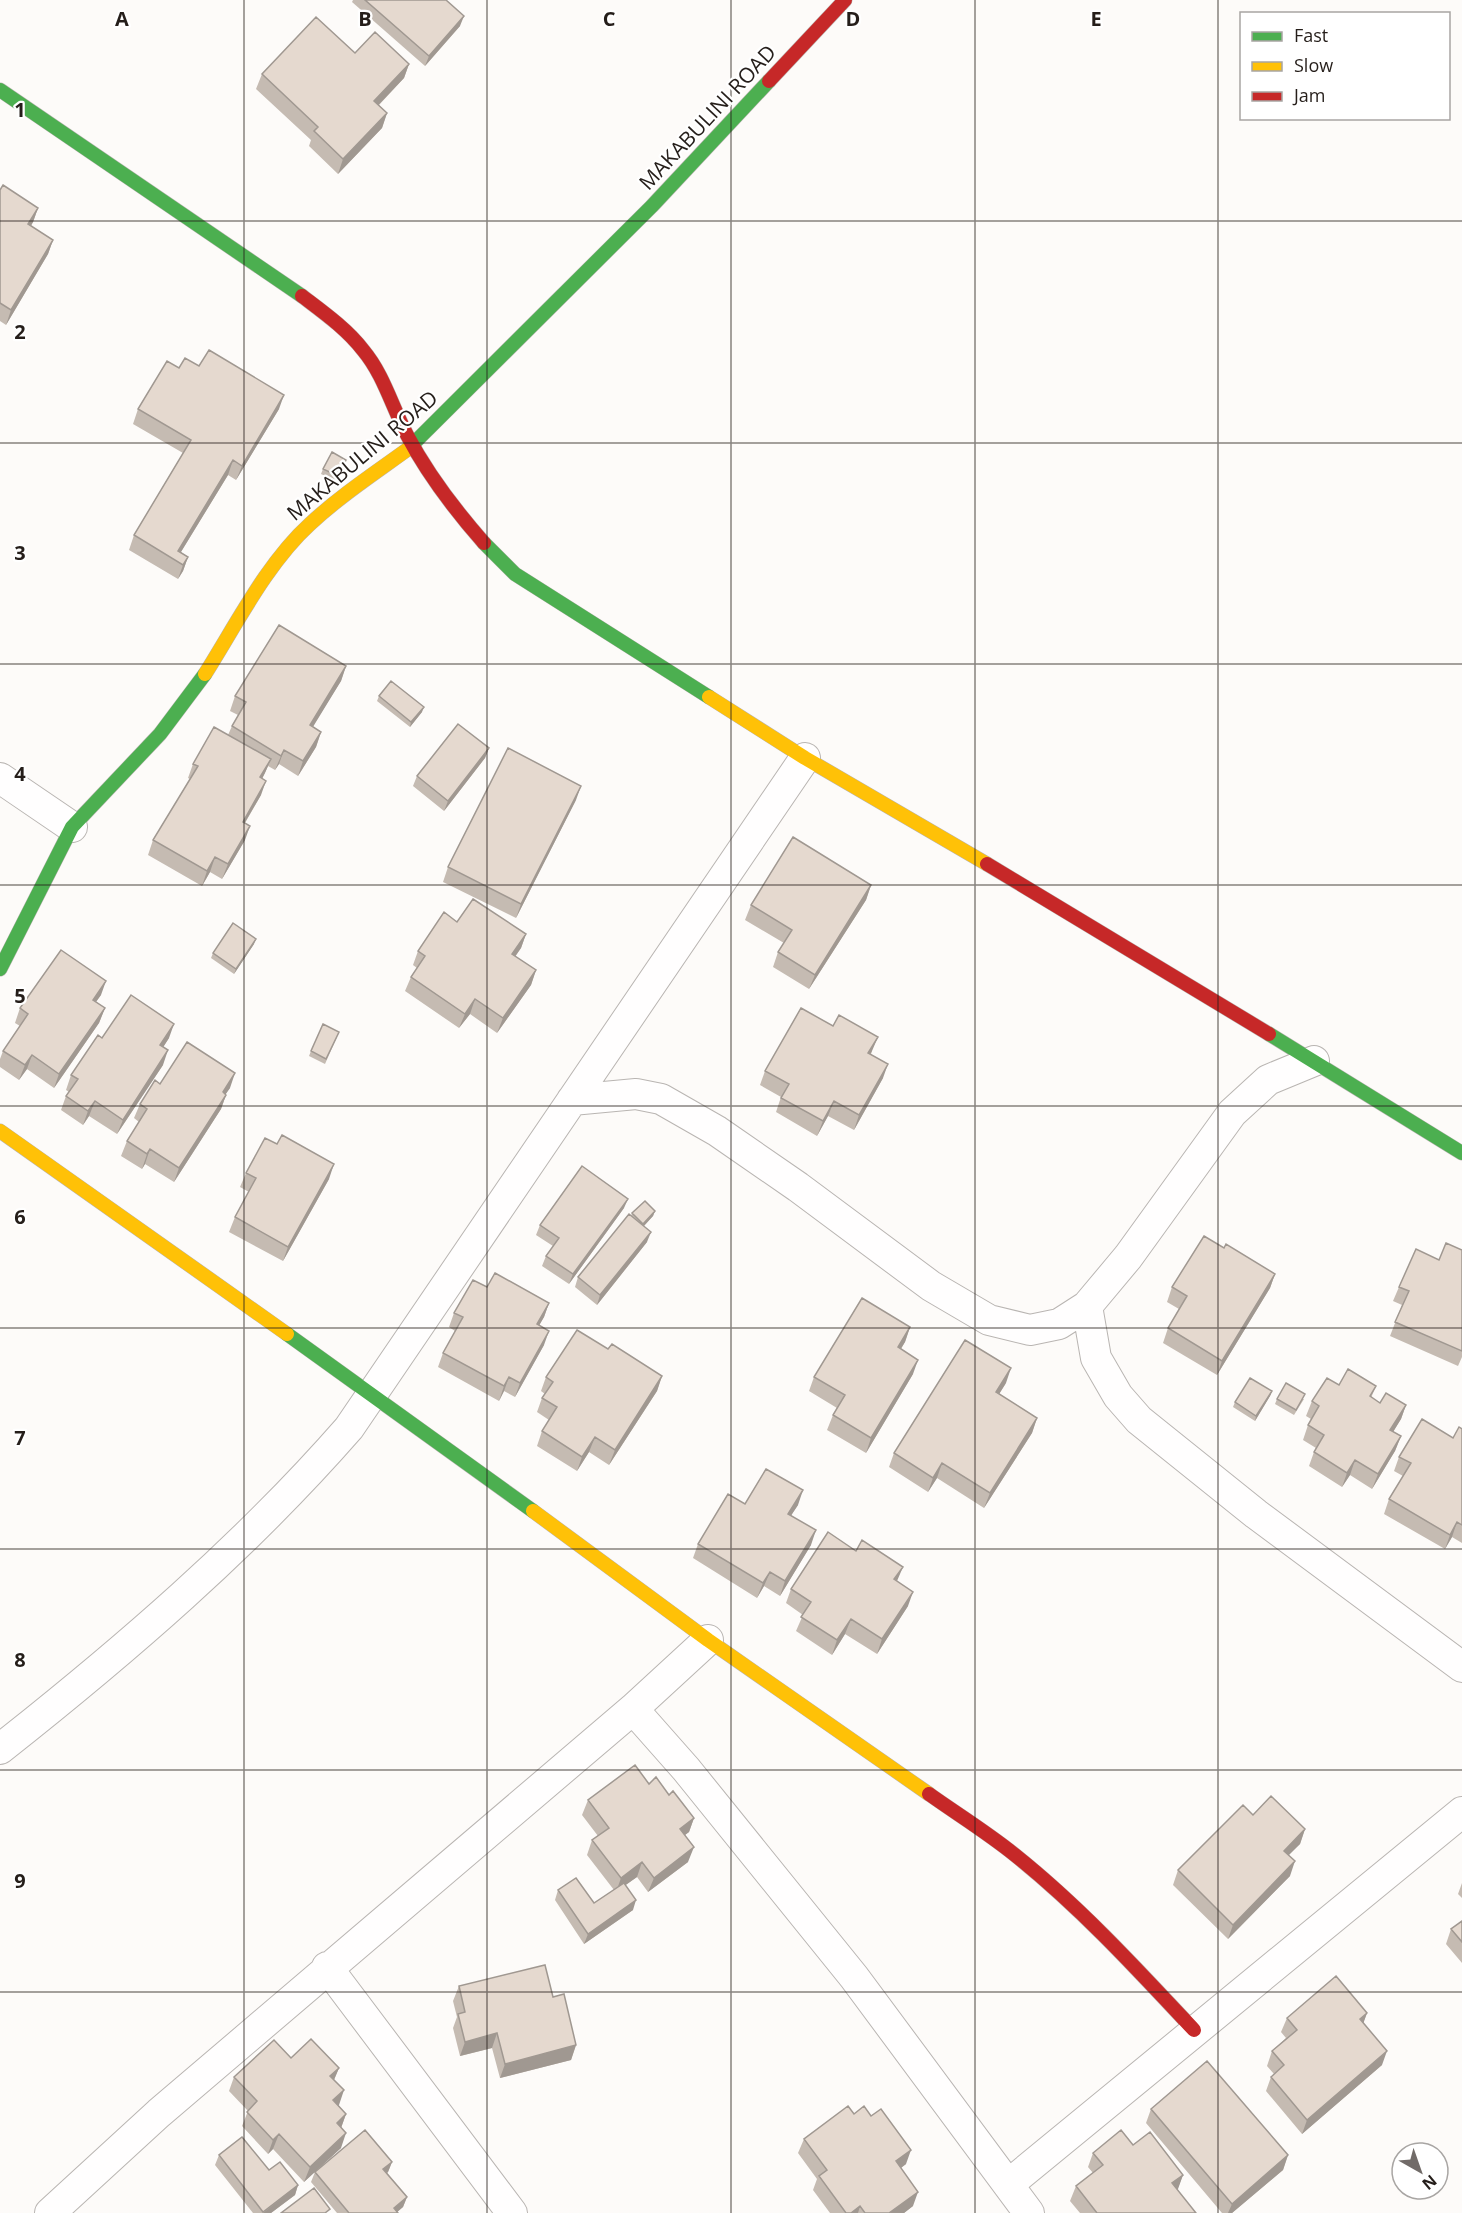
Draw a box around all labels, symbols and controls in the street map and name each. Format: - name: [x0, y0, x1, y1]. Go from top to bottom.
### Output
- text: A: [115, 5, 129, 32]
- text: B: [358, 5, 372, 32]
- text: C: [603, 5, 616, 32]
- text: D: [846, 5, 860, 32]
- text: E: [1090, 5, 1102, 32]
- legend: [1240, 12, 1450, 120]
- text: Fast: [1294, 23, 1328, 47]
- street label: MAKABULINI ROAD: [632, 38, 782, 196]
- text: Slow: [1294, 53, 1333, 77]
- text: Jam: [1292, 83, 1326, 107]
- text: 1: [14, 96, 26, 123]
- text: 2: [14, 318, 26, 345]
- street label: MAKABULINI ROAD: [281, 384, 443, 526]
- text: 3: [14, 539, 26, 566]
- text: 4: [14, 760, 26, 787]
- text: 5: [14, 982, 26, 1009]
- text: 6: [14, 1203, 26, 1230]
- text: 7: [14, 1424, 26, 1451]
- text: 8: [14, 1646, 26, 1673]
- text: 9: [14, 1867, 26, 1894]
- north arrow: [1390, 2141, 1450, 2201]
- text: N: [1418, 2170, 1442, 2195]

